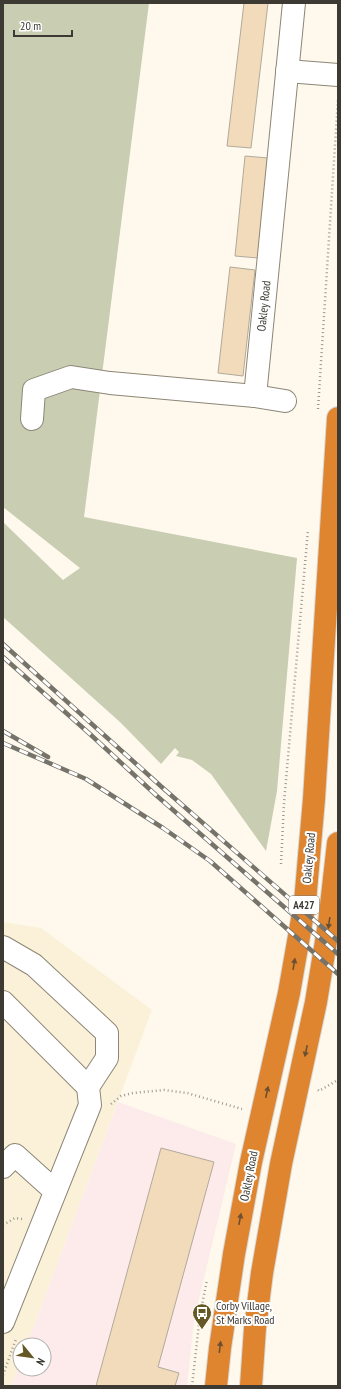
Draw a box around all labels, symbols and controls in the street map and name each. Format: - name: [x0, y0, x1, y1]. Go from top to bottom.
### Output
- scale bar: [14, 12, 72, 38]
- text: 20 m: [20, 18, 41, 33]
- street label: Oakley Road: [253, 280, 274, 332]
- street label: Oakley Road: [299, 832, 318, 884]
- road number: A427: [289, 896, 319, 914]
- one-way arrow: [326, 917, 332, 929]
- one-way arrow: [291, 958, 297, 970]
- one-way arrow: [303, 1045, 309, 1057]
- one-way arrow: [265, 1085, 271, 1098]
- street label: Oakley Road: [236, 1150, 261, 1202]
- one-way arrow: [238, 1213, 244, 1225]
- place label: Corby Village, St Marks Road: [216, 1298, 274, 1327]
- bus stop icon: Corby Village, St Marks Road: [191, 1302, 213, 1330]
- north arrow: [12, 1337, 52, 1377]
- one-way arrow: [217, 1341, 223, 1353]
- text: N: [33, 1356, 48, 1368]

